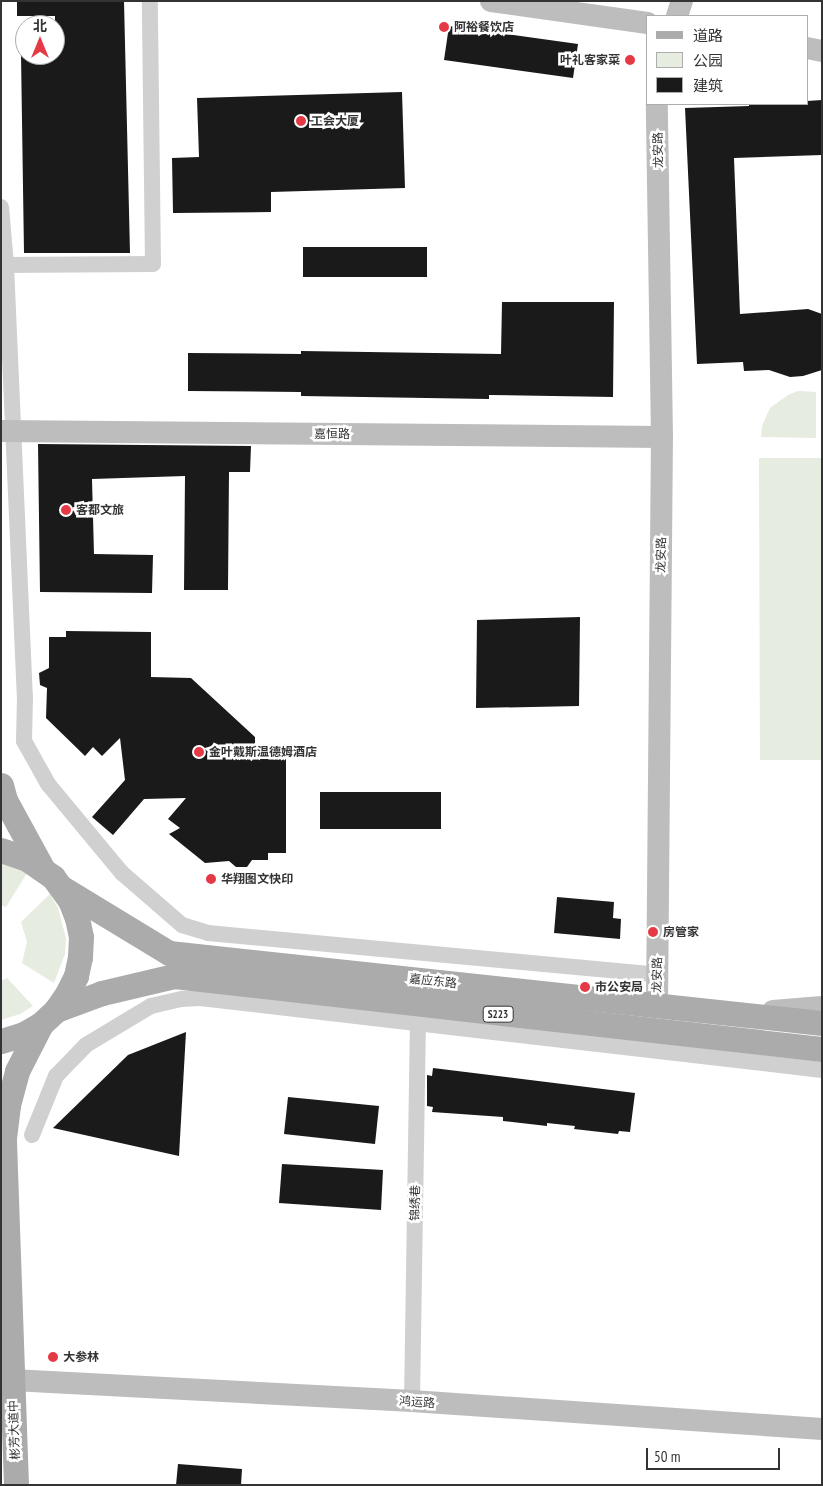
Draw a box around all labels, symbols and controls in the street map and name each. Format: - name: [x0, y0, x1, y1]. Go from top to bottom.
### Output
- north arrow: [15, 15, 65, 65]
- legend: [646, 15, 808, 105]
- text: 北: [33, 17, 47, 35]
- place label: 阿裕餐饮店: [454, 20, 514, 34]
- marker: 阿裕餐饮店: [438, 21, 450, 33]
- text: 道路: [693, 26, 723, 45]
- text: 公园: [693, 51, 723, 70]
- place label: 叶礼客家菜: [560, 53, 620, 67]
- marker: 叶礼客家菜: [624, 54, 636, 66]
- text: 建筑: [693, 76, 723, 95]
- place label: 工会大厦: [311, 114, 359, 128]
- marker: 工会大厦: [295, 115, 307, 127]
- street label: 龙安路: [650, 132, 666, 168]
- street label: 嘉恒路: [314, 427, 350, 441]
- place label: 客都文旅: [76, 503, 124, 517]
- marker: 客都文旅: [60, 504, 72, 516]
- street label: 龙安路: [653, 537, 669, 573]
- place label: 金叶戴斯温德姆酒店: [209, 745, 317, 759]
- marker: 金叶戴斯温德姆酒店: [193, 746, 205, 758]
- place label: 华翔图文快印: [221, 872, 293, 886]
- marker: 华翔图文快印: [205, 873, 217, 885]
- place label: 房管家: [663, 925, 699, 939]
- marker: 房管家: [647, 926, 659, 938]
- street label: 龙安路: [649, 957, 665, 993]
- street label: 嘉应东路: [408, 971, 458, 991]
- place label: 市公安局: [595, 980, 643, 994]
- marker: 市公安局: [579, 981, 591, 993]
- road number: S223: [482, 1006, 514, 1022]
- street label: 锦绣巷: [407, 1185, 423, 1221]
- place label: 大参林: [63, 1350, 99, 1364]
- marker: 大参林: [47, 1351, 59, 1363]
- street label: 鸿运路: [399, 1394, 435, 1410]
- street label: 彬芳大道中: [6, 1400, 22, 1460]
- scale bar: [648, 1438, 782, 1470]
- text: 50 m: [654, 1447, 680, 1466]

